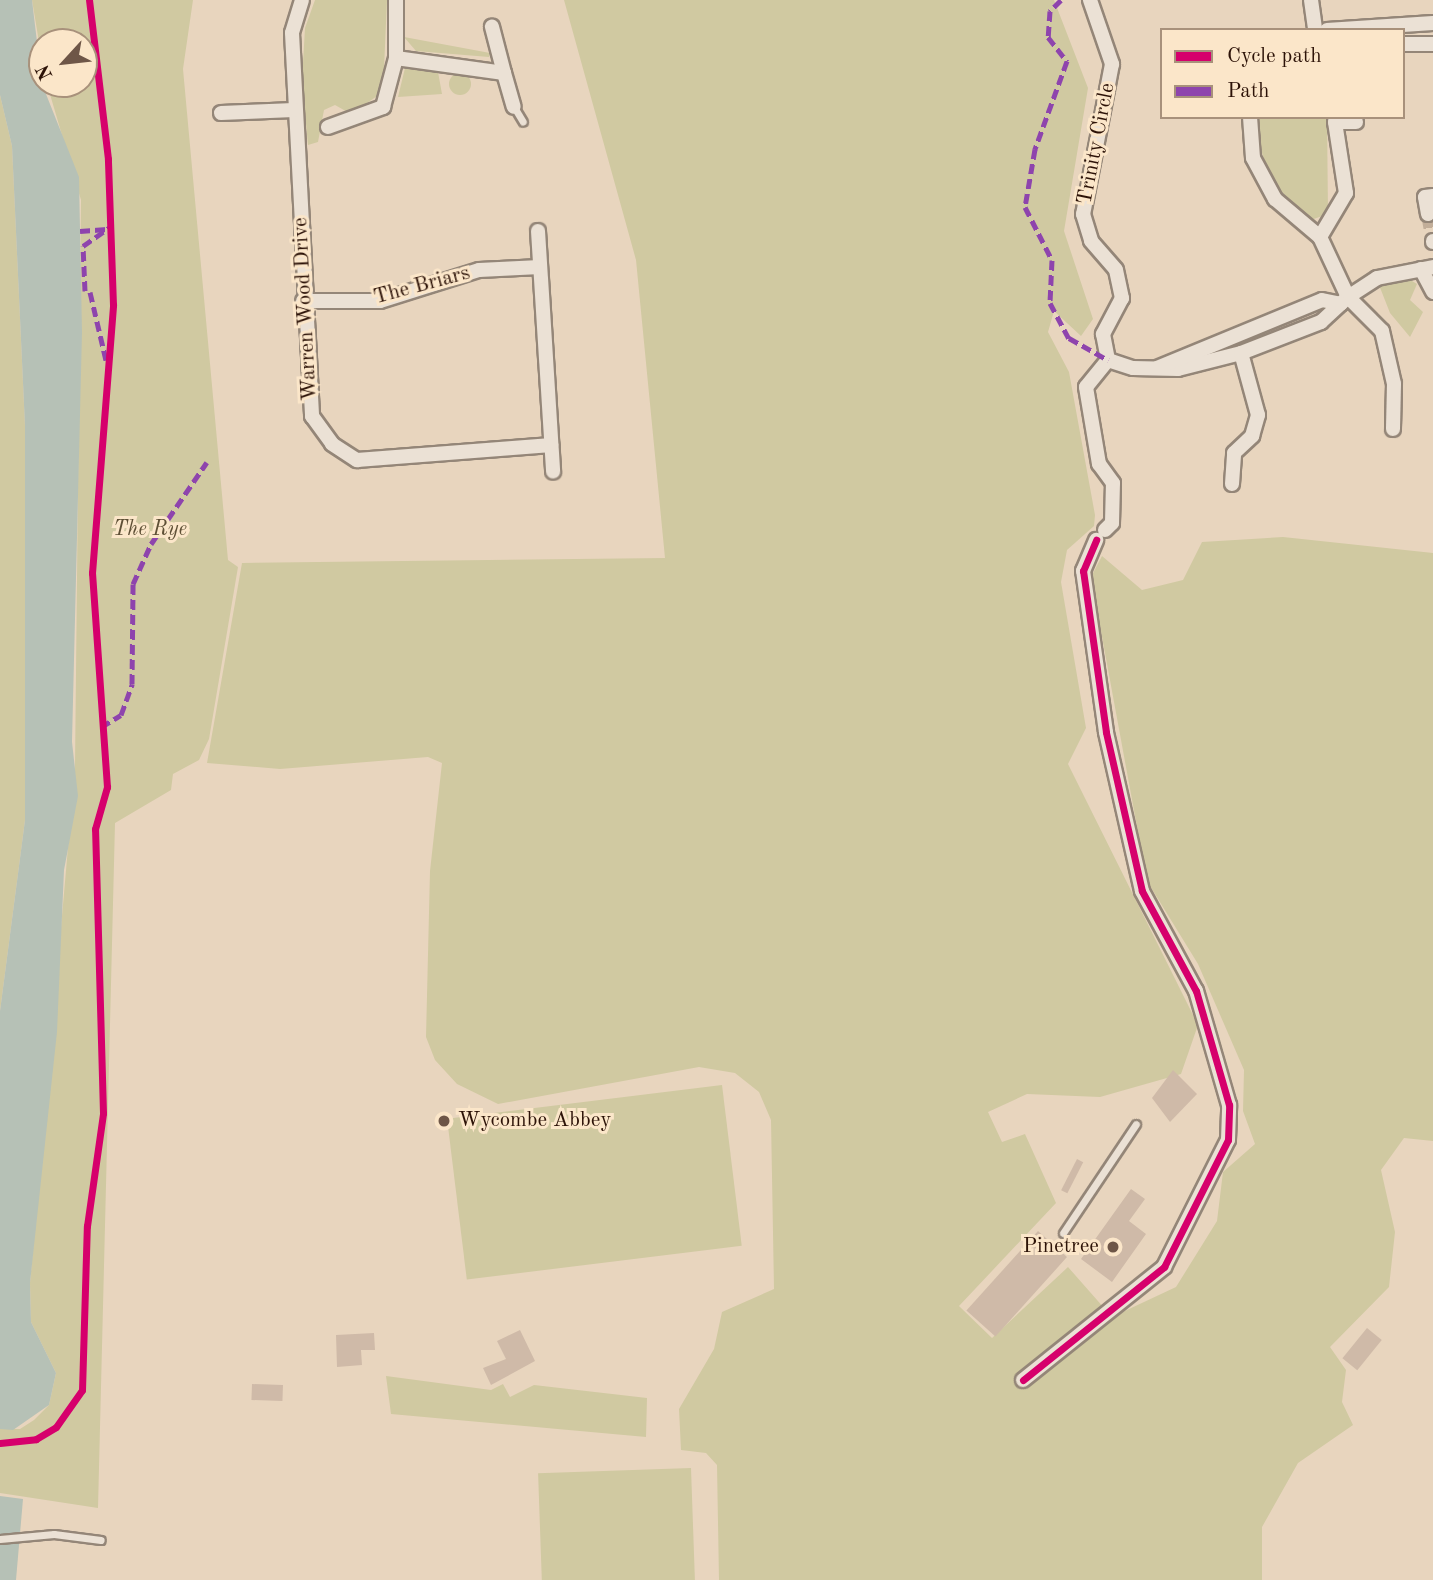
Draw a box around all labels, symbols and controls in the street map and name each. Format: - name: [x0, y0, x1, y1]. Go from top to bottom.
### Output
- north arrow: [28, 28, 98, 98]
- legend: [1160, 28, 1405, 119]
- text: Cycle path: [1227, 46, 1322, 67]
- text: N: [34, 61, 57, 83]
- street label: Trinity Circle: [1073, 81, 1121, 207]
- text: Path: [1227, 81, 1270, 102]
- street label: Warren Wood Drive: [289, 217, 323, 401]
- street label: The Briars: [371, 261, 473, 311]
- park label: The Rye: [113, 517, 187, 543]
- place label: Wycombe Abbey: [458, 1108, 611, 1134]
- marker: Wycombe Abbey: [436, 1113, 452, 1129]
- place label: Pinetree: [1023, 1234, 1099, 1260]
- marker: Pinetree: [1105, 1239, 1121, 1255]

